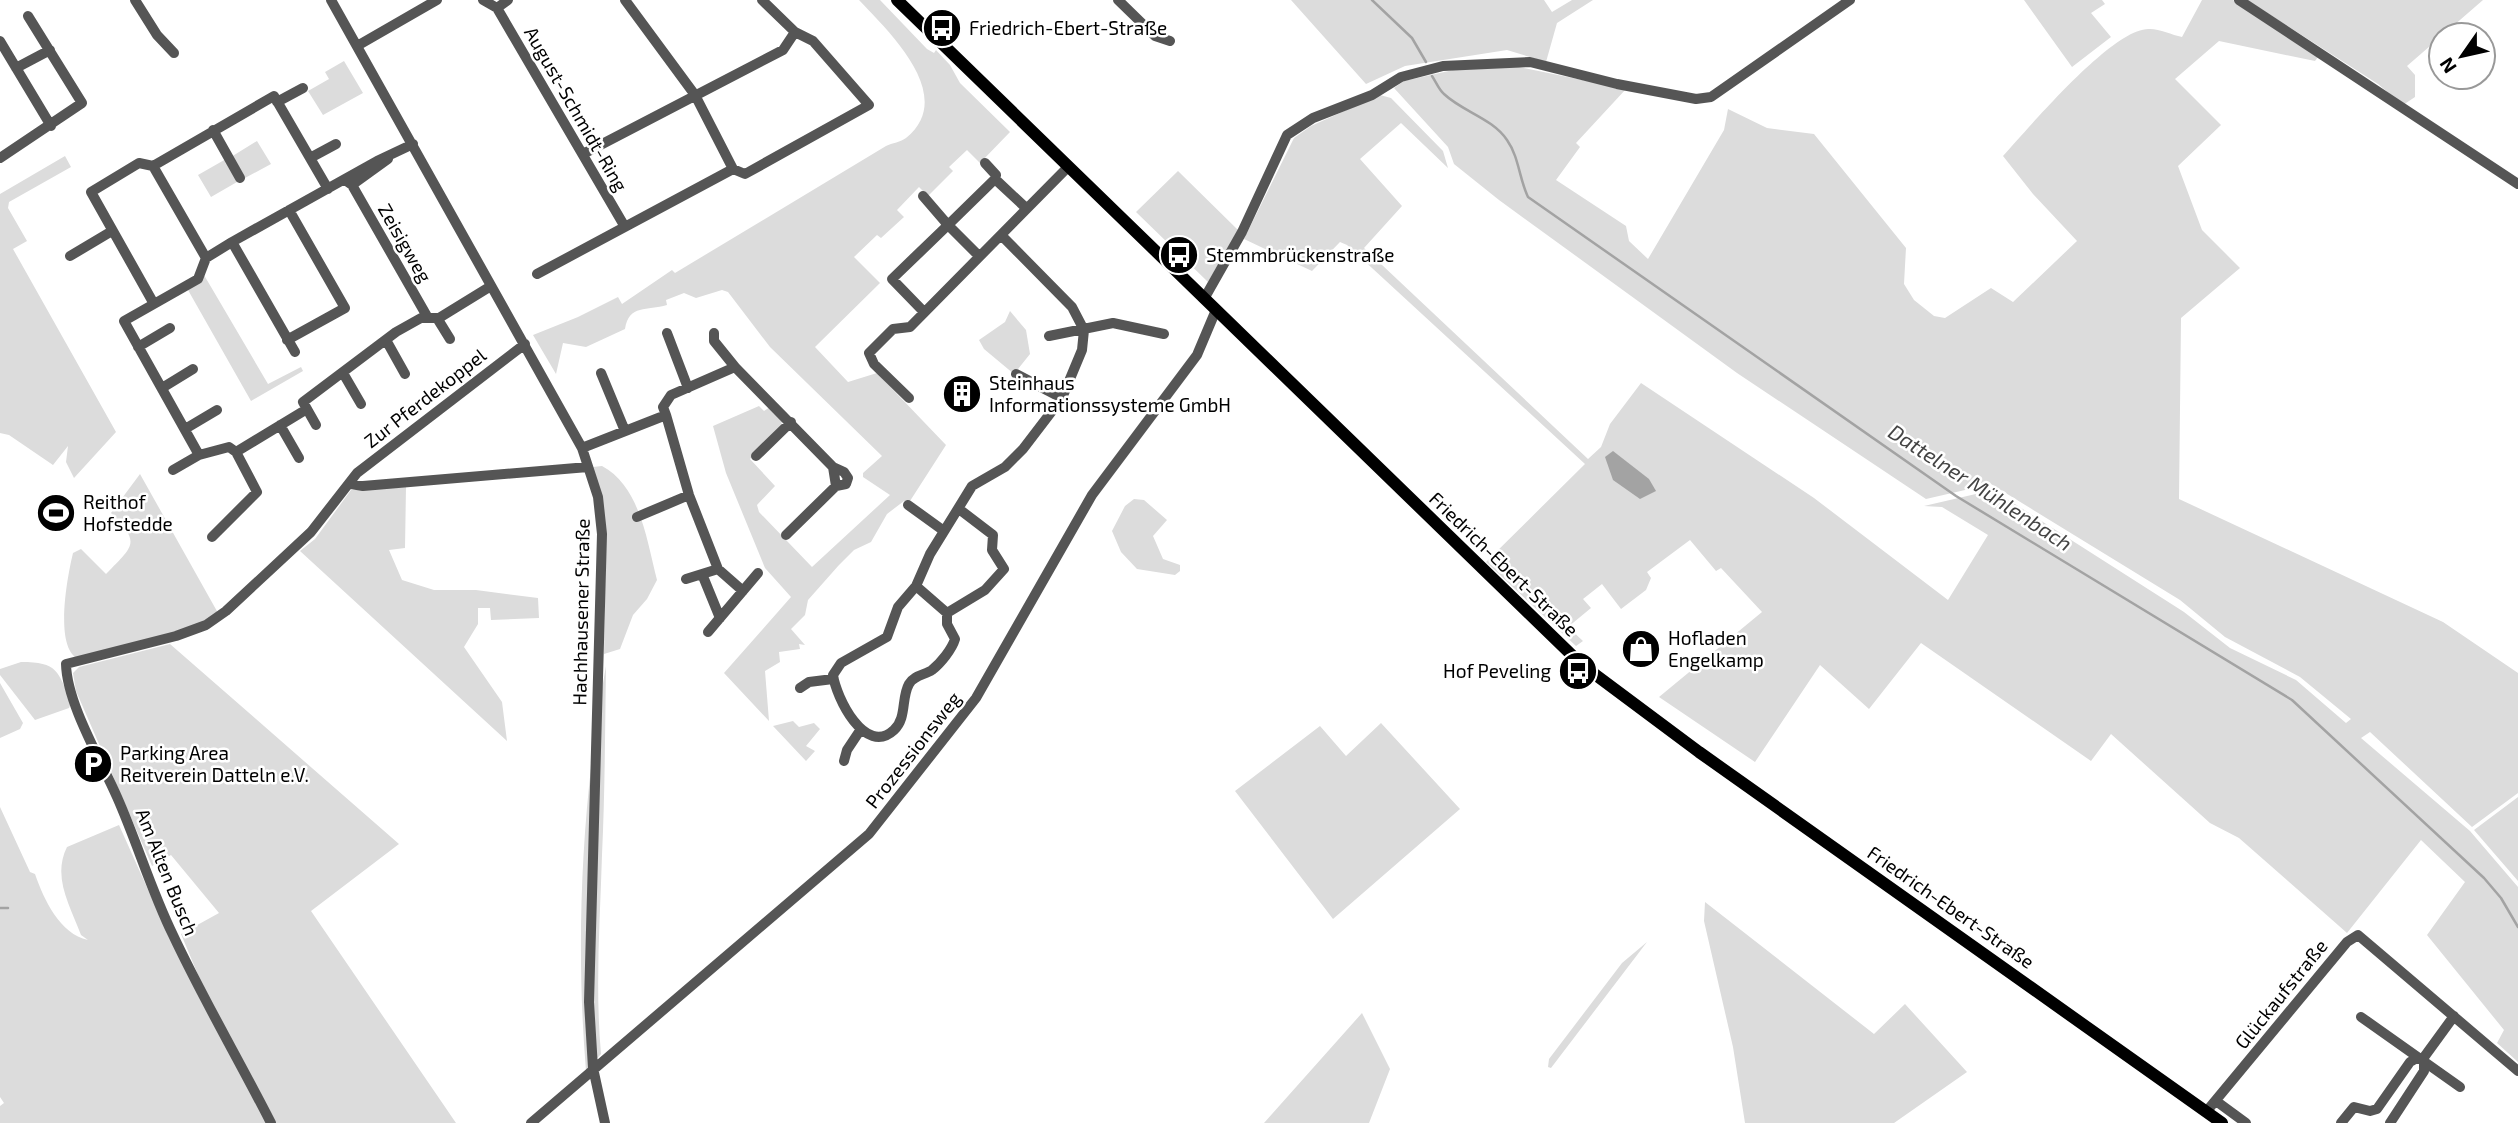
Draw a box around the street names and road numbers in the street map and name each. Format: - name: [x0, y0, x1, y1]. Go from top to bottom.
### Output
- street label: August-Schmidt-Ring: [520, 22, 633, 195]
- street label: Zeisigweg: [374, 199, 437, 287]
- street label: Zur Pferdekoppel: [359, 343, 490, 452]
- street label: Friedrich-Ebert-Straße: [1425, 487, 1584, 641]
- street label: Hachhausener Straße: [567, 518, 594, 706]
- street label: Prozessionsweg: [860, 687, 965, 812]
- street label: Am Alten Busch: [132, 805, 203, 939]
- street label: Friedrich-Ebert-Straße: [1864, 840, 2039, 973]
- street label: Glückaufstraße: [2230, 934, 2332, 1053]

